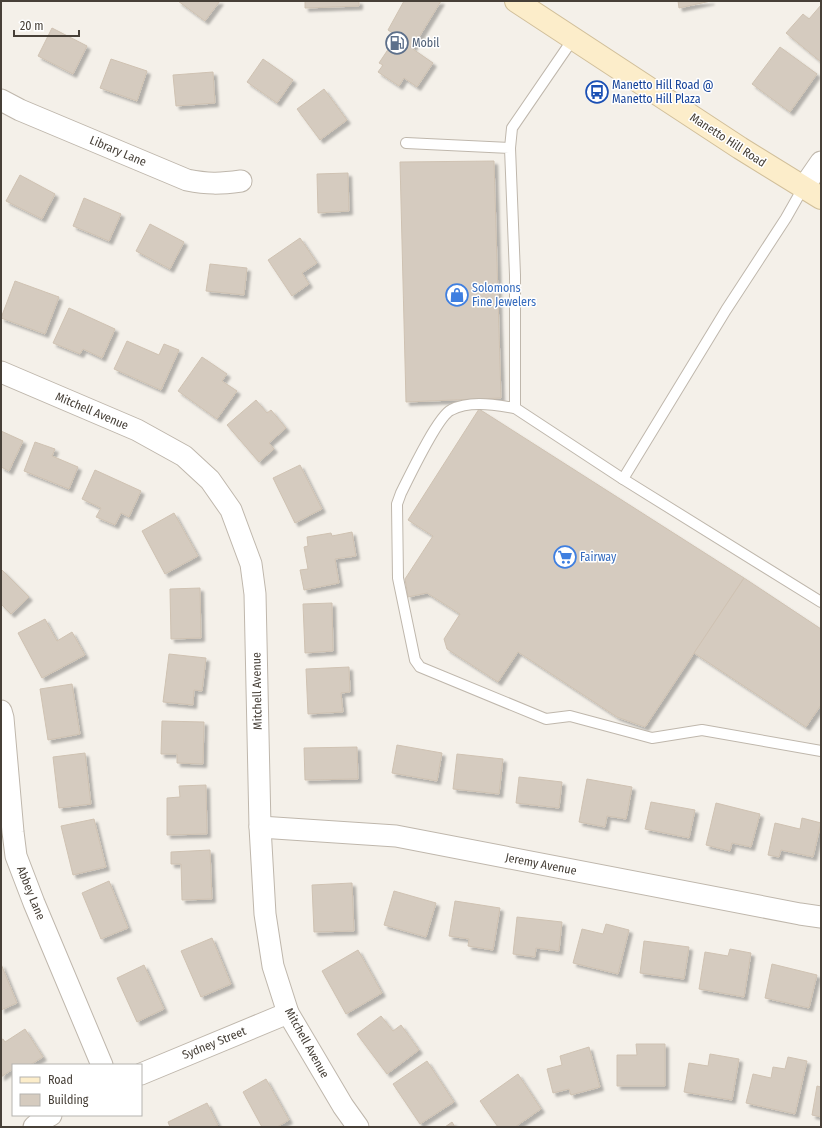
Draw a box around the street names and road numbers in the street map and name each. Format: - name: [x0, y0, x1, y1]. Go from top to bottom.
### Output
- street label: Manetto Hill Road: [687, 110, 769, 170]
- street label: Library Lane: [88, 133, 148, 169]
- street label: Mitchell Avenue: [53, 389, 131, 433]
- street label: Mitchell Avenue: [249, 652, 265, 730]
- street label: Jeremy Avenue: [504, 850, 578, 878]
- street label: Abbey Lane: [14, 864, 48, 922]
- street label: Mitchell Avenue: [282, 1006, 332, 1081]
- street label: Sydney Street: [180, 1024, 248, 1062]

